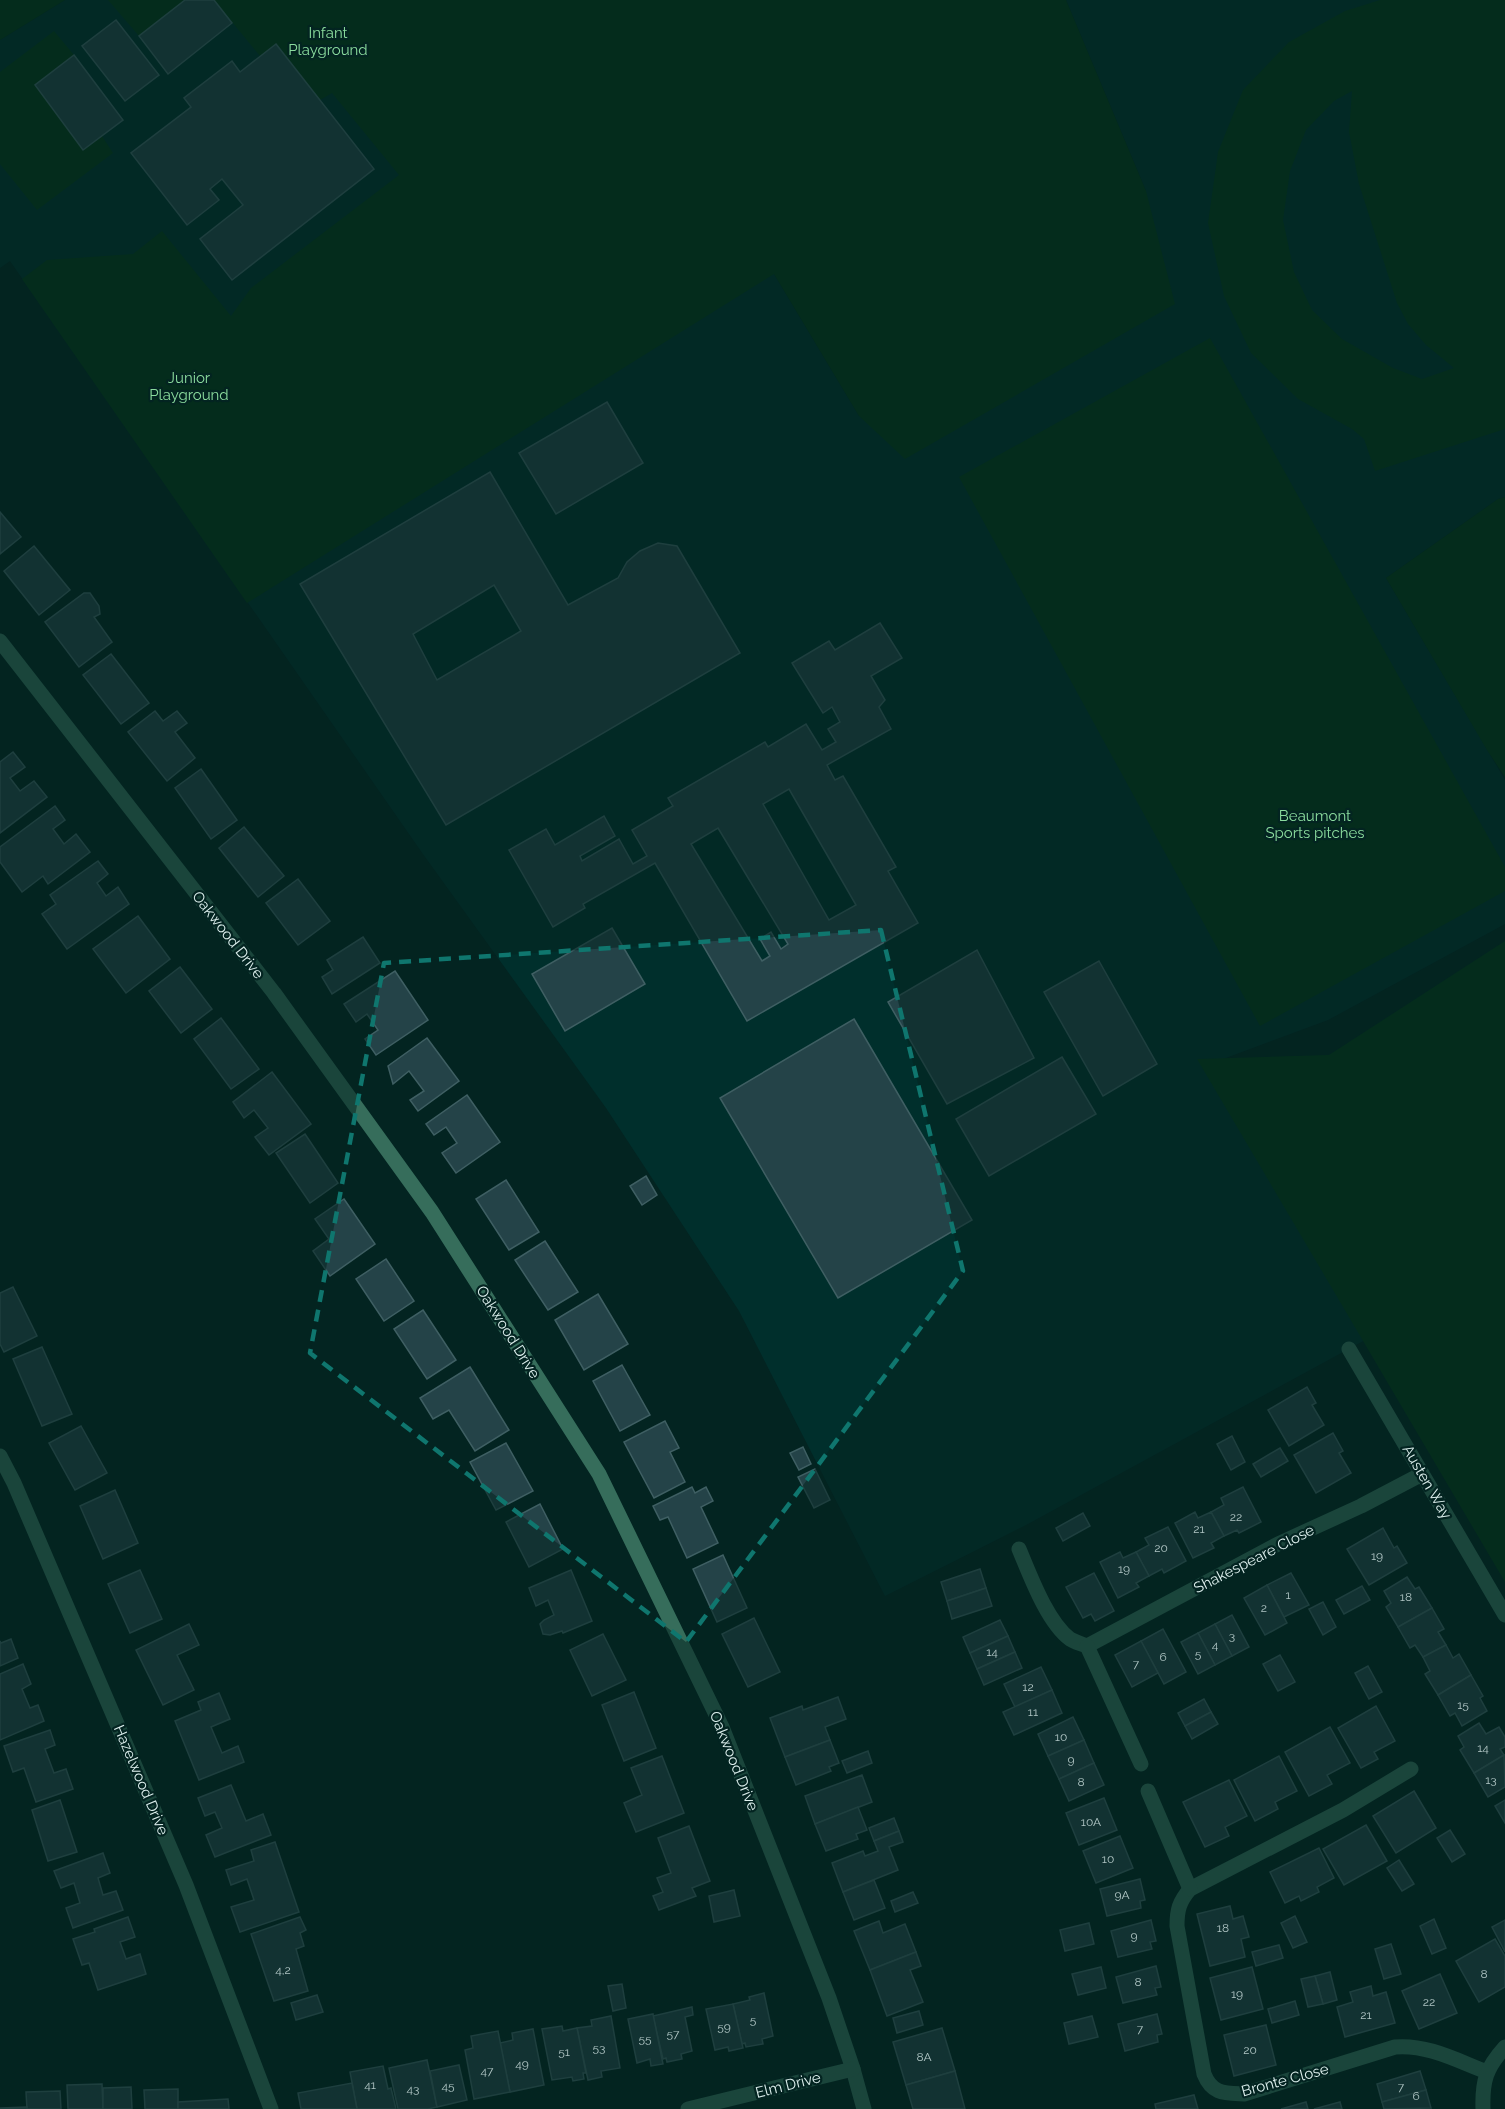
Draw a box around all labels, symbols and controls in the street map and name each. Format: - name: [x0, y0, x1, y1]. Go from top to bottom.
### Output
- park label: Infant Playground: [288, 24, 368, 59]
- park label: Junior Playground: [149, 369, 229, 404]
- park label: Beaumont Sports pitches: [1265, 807, 1365, 842]
- street label: Oakwood Drive: [188, 888, 268, 982]
- street label: Oakwood Drive: [472, 1282, 544, 1382]
- street label: Austen Way: [1398, 1442, 1456, 1522]
- house number: 22: [1230, 1510, 1242, 1524]
- street label: Shakespeare Close: [1191, 1521, 1317, 1597]
- house number: 21: [1193, 1522, 1205, 1536]
- house number: 20: [1154, 1541, 1168, 1555]
- house number: 19: [1371, 1549, 1383, 1563]
- house number: 19: [1118, 1562, 1130, 1576]
- house number: 1: [1285, 1588, 1291, 1602]
- house number: 18: [1400, 1590, 1412, 1604]
- house number: 2: [1261, 1601, 1267, 1615]
- house number: 3: [1229, 1629, 1235, 1643]
- house number: 4: [1212, 1638, 1219, 1652]
- house number: 14: [986, 1645, 998, 1659]
- house number: 5: [1195, 1647, 1202, 1661]
- house number: 6: [1159, 1650, 1167, 1664]
- house number: 7: [1133, 1657, 1140, 1671]
- house number: 12: [1022, 1680, 1034, 1694]
- house number: 15: [1457, 1698, 1469, 1712]
- house number: 11: [1028, 1705, 1038, 1719]
- street label: Oakwood Drive: [706, 1708, 762, 1814]
- street label: Hazelwood Drive: [110, 1722, 172, 1838]
- house number: 10: [1055, 1730, 1067, 1744]
- house number: 14: [1477, 1741, 1489, 1755]
- house number: 9: [1067, 1753, 1075, 1767]
- house number: 13: [1485, 1773, 1497, 1787]
- house number: 8: [1077, 1775, 1085, 1789]
- house number: 10A: [1081, 1815, 1101, 1829]
- house number: 10: [1102, 1852, 1114, 1866]
- house number: 9A: [1114, 1888, 1130, 1902]
- house number: 18: [1217, 1921, 1229, 1935]
- house number: 9: [1130, 1929, 1138, 1943]
- house number: 4,2: [275, 1963, 291, 1977]
- house number: 8: [1480, 1967, 1488, 1981]
- house number: 8: [1134, 1975, 1142, 1989]
- house number: 19: [1231, 1987, 1243, 2001]
- house number: 22: [1423, 1995, 1435, 2009]
- house number: 21: [1360, 2008, 1372, 2022]
- house number: 5: [750, 2013, 757, 2027]
- house number: 59: [717, 2020, 731, 2034]
- house number: 7: [1137, 2022, 1144, 2036]
- house number: 57: [667, 2027, 680, 2041]
- house number: 55: [638, 2032, 652, 2046]
- house number: 53: [593, 2041, 605, 2055]
- house number: 20: [1243, 2043, 1257, 2057]
- house number: 51: [558, 2045, 570, 2059]
- house number: 8A: [916, 2050, 932, 2064]
- house number: 49: [515, 2057, 529, 2071]
- street label: Bronte Close: [1239, 2060, 1331, 2100]
- house number: 47: [481, 2064, 494, 2078]
- street label: Elm Drive: [753, 2068, 823, 2102]
- house number: 41: [364, 2078, 376, 2092]
- house number: 45: [441, 2079, 455, 2093]
- house number: 7: [1398, 2080, 1405, 2094]
- house number: 43: [407, 2082, 419, 2096]
- house number: 6: [1412, 2089, 1420, 2103]

